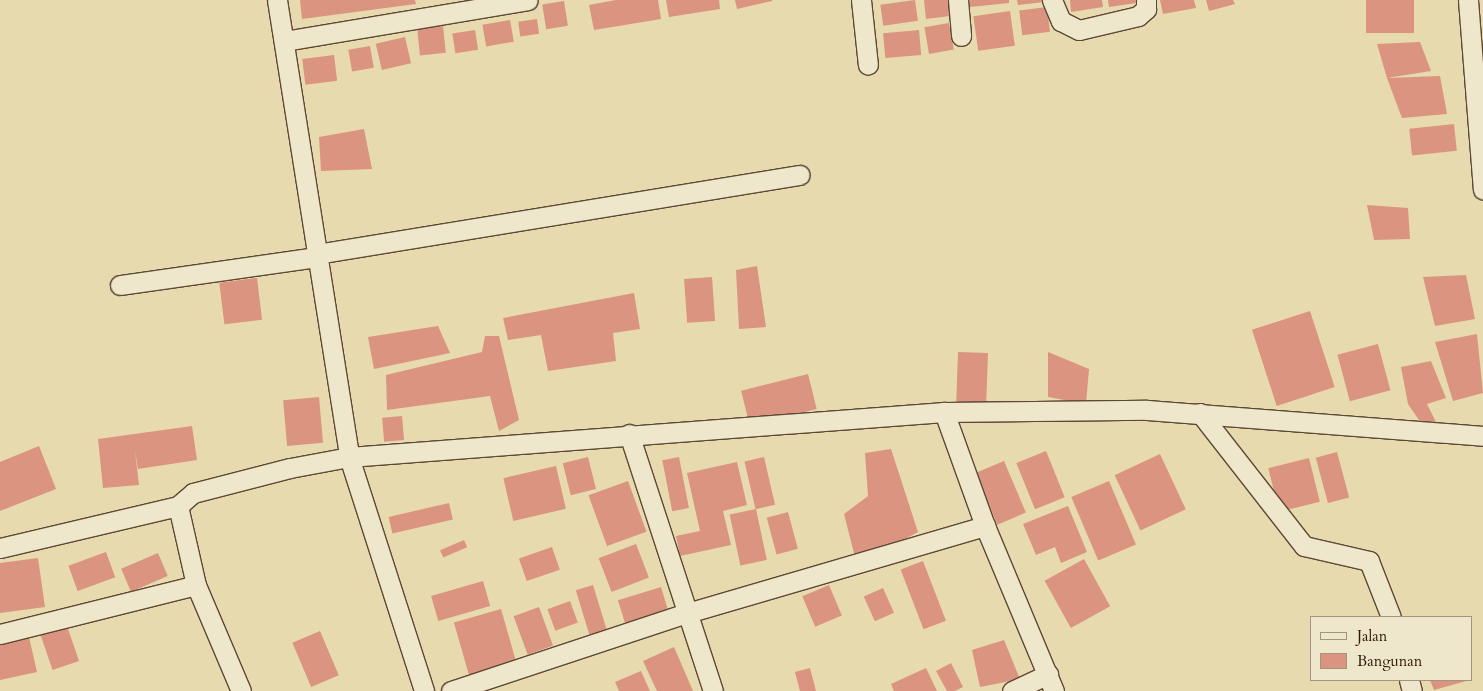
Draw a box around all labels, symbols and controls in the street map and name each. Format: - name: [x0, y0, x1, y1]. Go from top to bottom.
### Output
- legend: [1310, 616, 1473, 681]
- text: Jalan: [1357, 626, 1387, 646]
- text: Bangunan: [1357, 651, 1422, 671]

